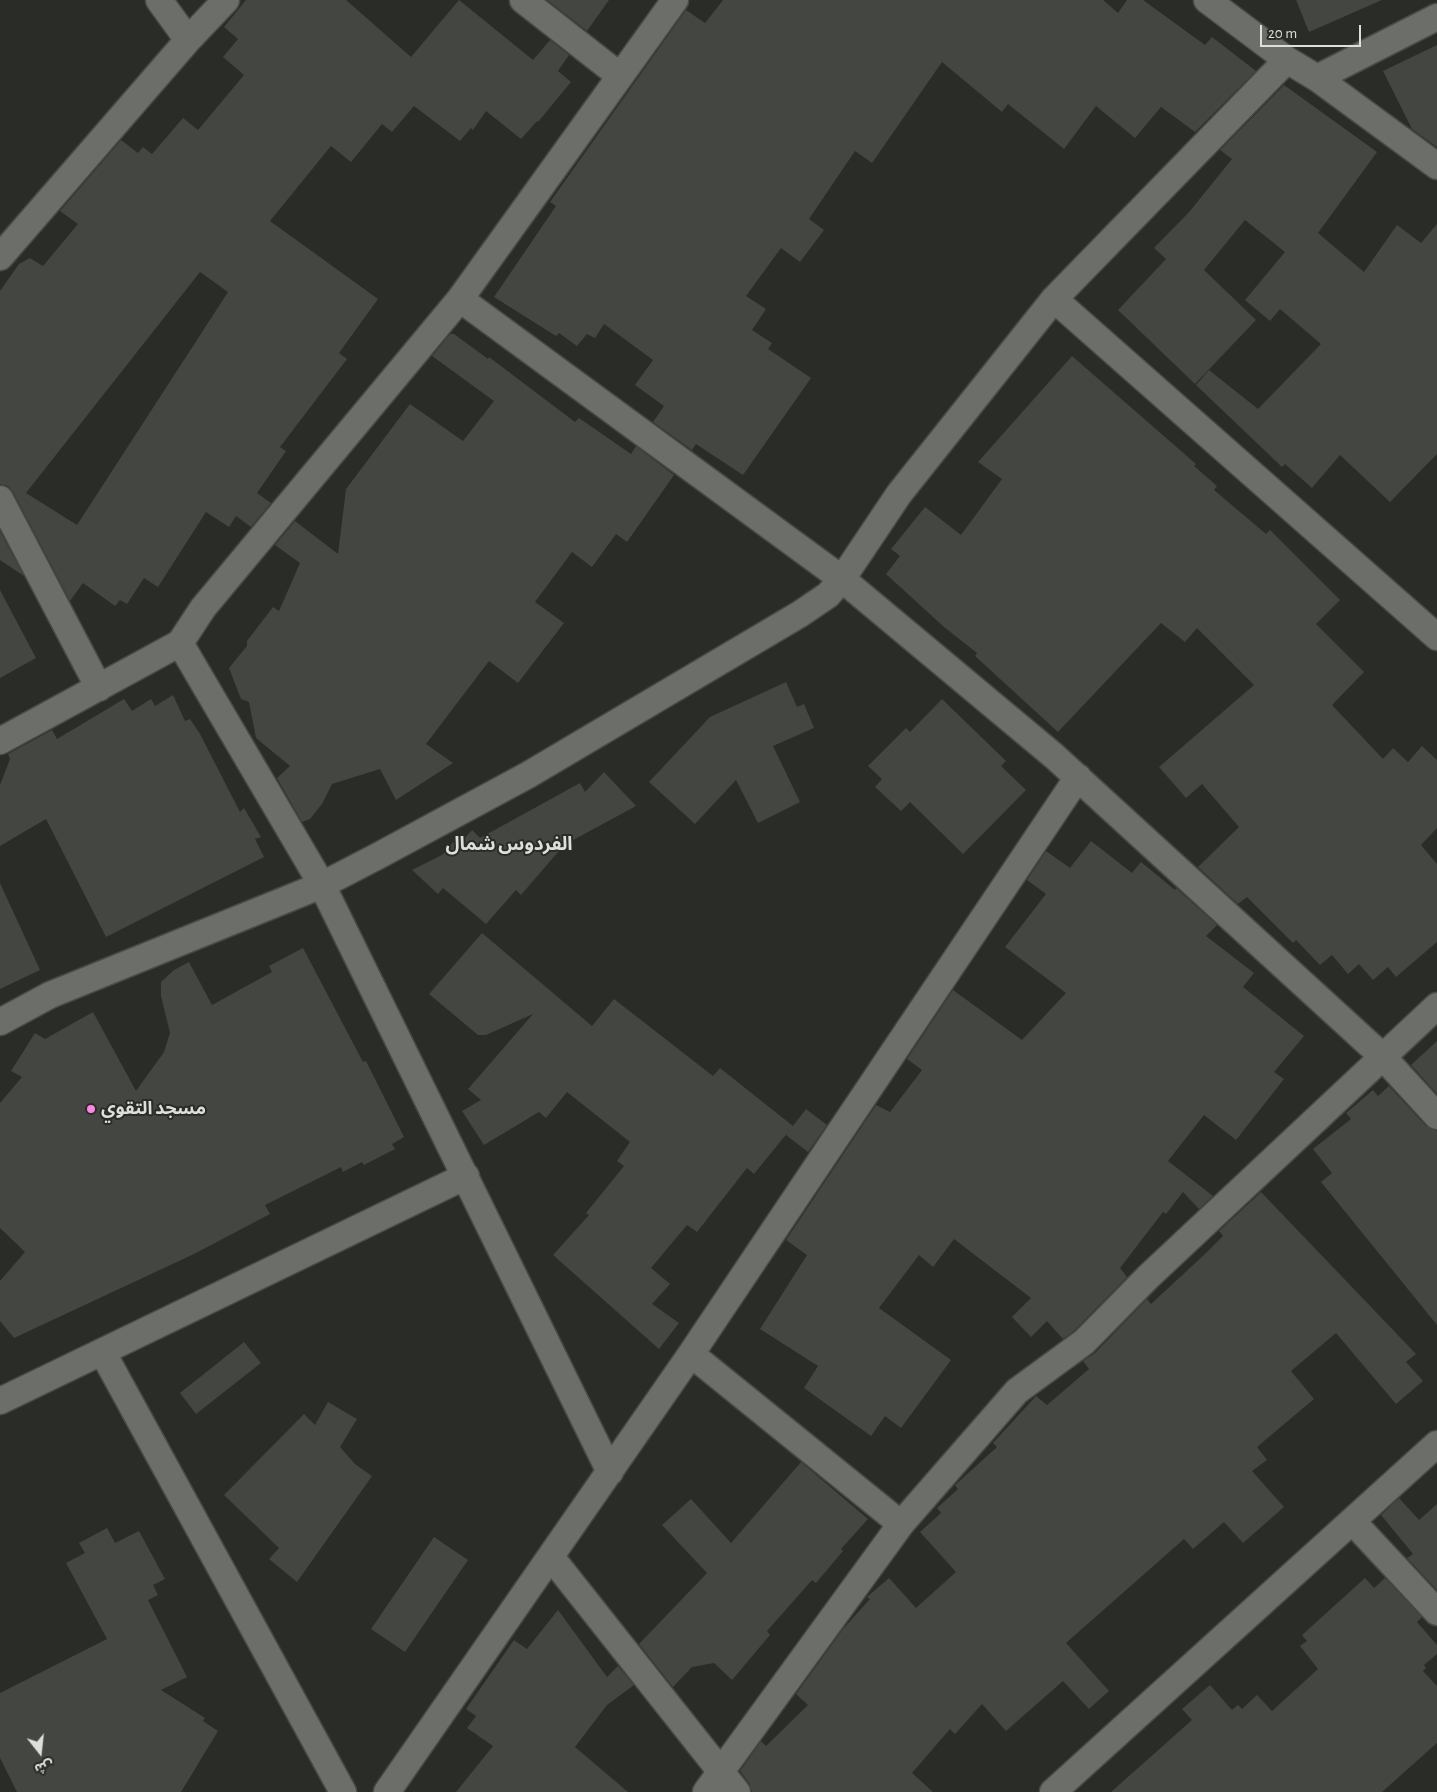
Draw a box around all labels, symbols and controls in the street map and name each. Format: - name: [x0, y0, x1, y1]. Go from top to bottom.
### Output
- scale bar: [1262, 15, 1363, 47]
- text: 20 m: [1268, 26, 1297, 41]
- district label: الفردوس شمال: [445, 833, 573, 855]
- place label: مسجد التقوي: [101, 1098, 206, 1120]
- marker: مسجد التقوي: [85, 1103, 97, 1115]
- north arrow: [15, 1727, 65, 1777]
- text: ش: [33, 1757, 55, 1776]

